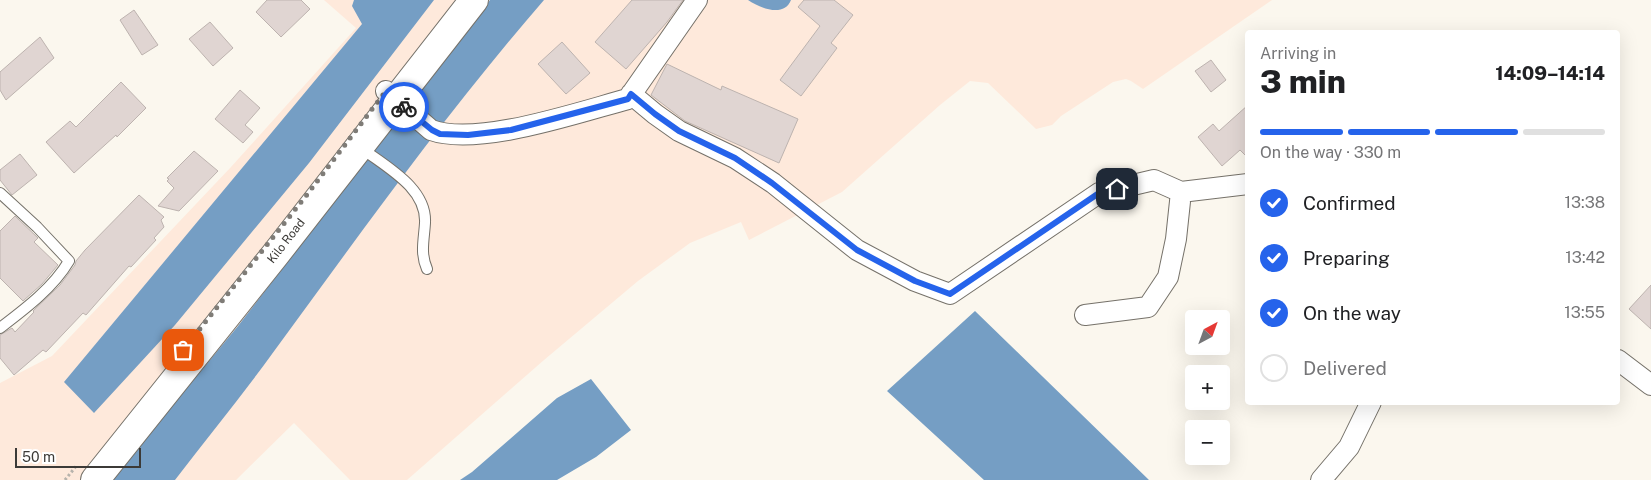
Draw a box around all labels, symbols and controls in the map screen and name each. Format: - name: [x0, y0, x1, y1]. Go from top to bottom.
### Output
- text: Arriving in: [1260, 44, 1336, 63]
- text: 14:09–14:14: [1495, 62, 1605, 84]
- text: 3 min: [1260, 63, 1346, 100]
- courier: [379, 82, 429, 132]
- icon: bike: [390, 93, 418, 121]
- text: On the way · 330 m: [1260, 143, 1401, 162]
- pin: [1096, 168, 1138, 210]
- icon: home: [1103, 175, 1131, 203]
- icon: check: [1260, 189, 1288, 217]
- text: Confirmed: [1303, 192, 1396, 214]
- text: 13:38: [1564, 193, 1605, 212]
- street label: Kilo Road: [264, 216, 308, 266]
- icon: check: [1260, 244, 1288, 272]
- text: Preparing: [1303, 247, 1390, 269]
- text: 13:42: [1565, 248, 1605, 267]
- icon: check: [1260, 299, 1288, 327]
- text: On the way: [1303, 302, 1401, 324]
- text: 13:55: [1564, 303, 1605, 322]
- north arrow: [1185, 310, 1230, 355]
- map controls: [1185, 310, 1230, 465]
- pin: [162, 329, 204, 371]
- icon: bag: [169, 336, 197, 364]
- text: Delivered: [1303, 357, 1387, 379]
- button: +: [1185, 365, 1230, 410]
- button: −: [1185, 420, 1230, 465]
- scale bar: [15, 445, 141, 468]
- text: 50 m: [22, 449, 55, 465]

